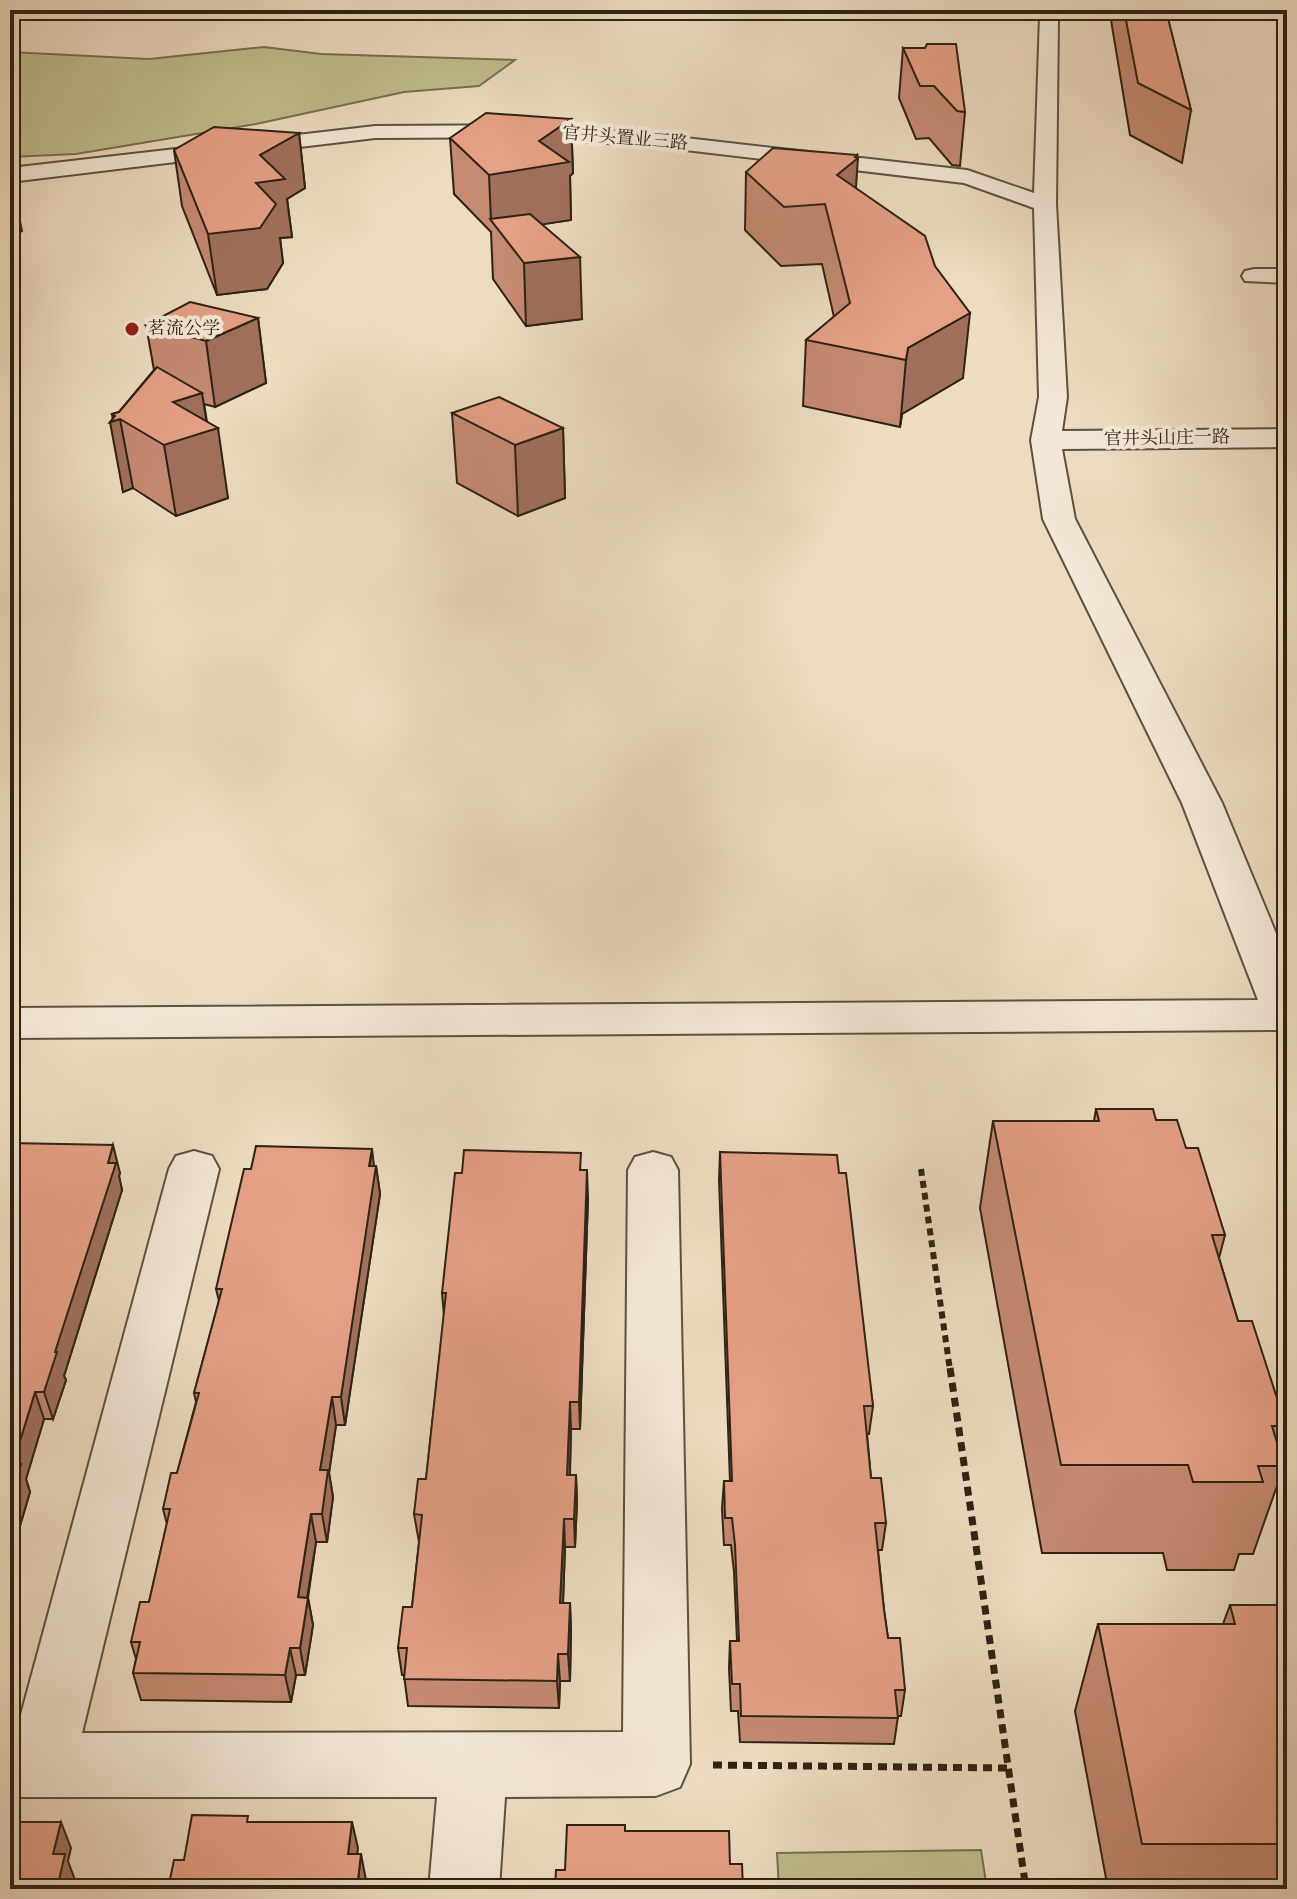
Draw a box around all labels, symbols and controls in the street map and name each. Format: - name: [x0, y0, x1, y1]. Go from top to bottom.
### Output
- street label: 官井头置业三路: [561, 121, 689, 157]
- place label: 茗流公学: [148, 317, 220, 342]
- marker: 茗流公学: [123, 320, 141, 338]
- street label: 官井头山庄一路: [1104, 425, 1230, 453]

